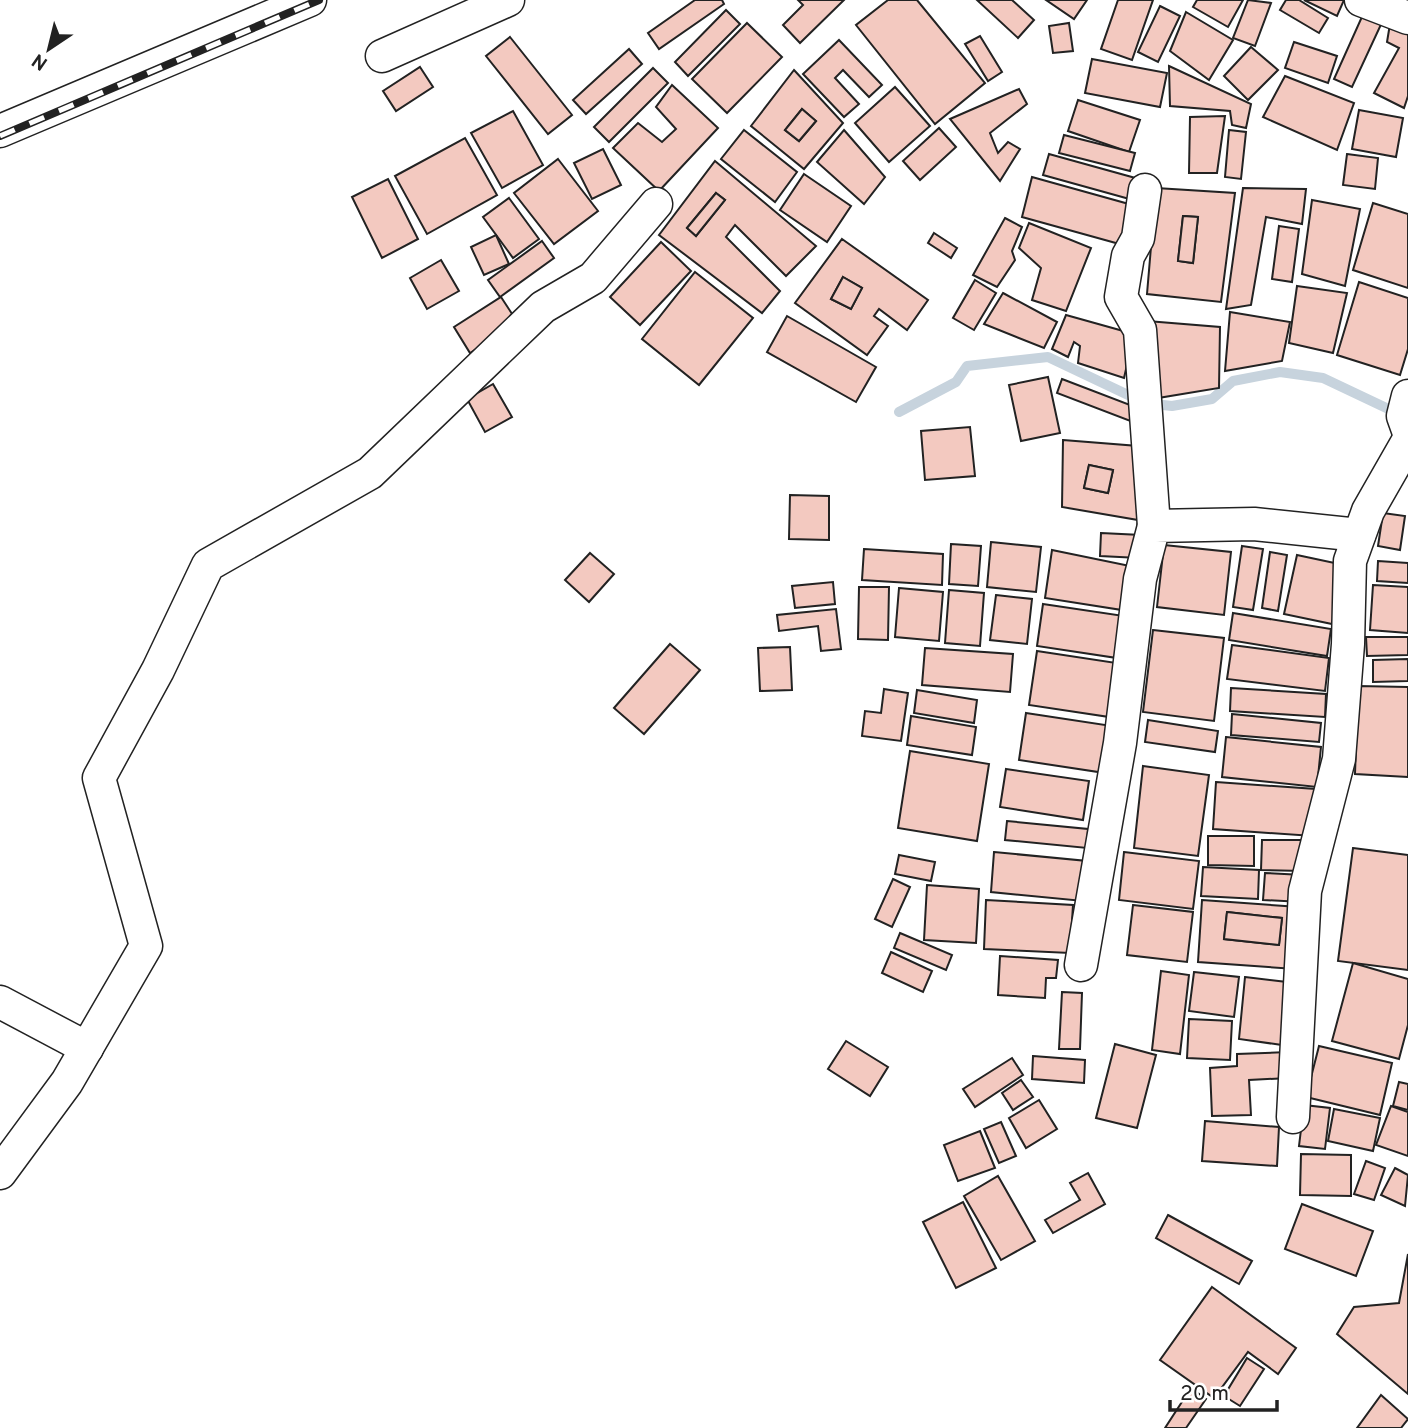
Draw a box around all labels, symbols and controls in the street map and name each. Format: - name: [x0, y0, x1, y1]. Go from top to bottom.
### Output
- north arrow: [14, 14, 84, 84]
- text: N: [28, 48, 53, 75]
- scale bar: [1170, 1368, 1277, 1412]
- text: 20 m: [1180, 1381, 1229, 1408]

